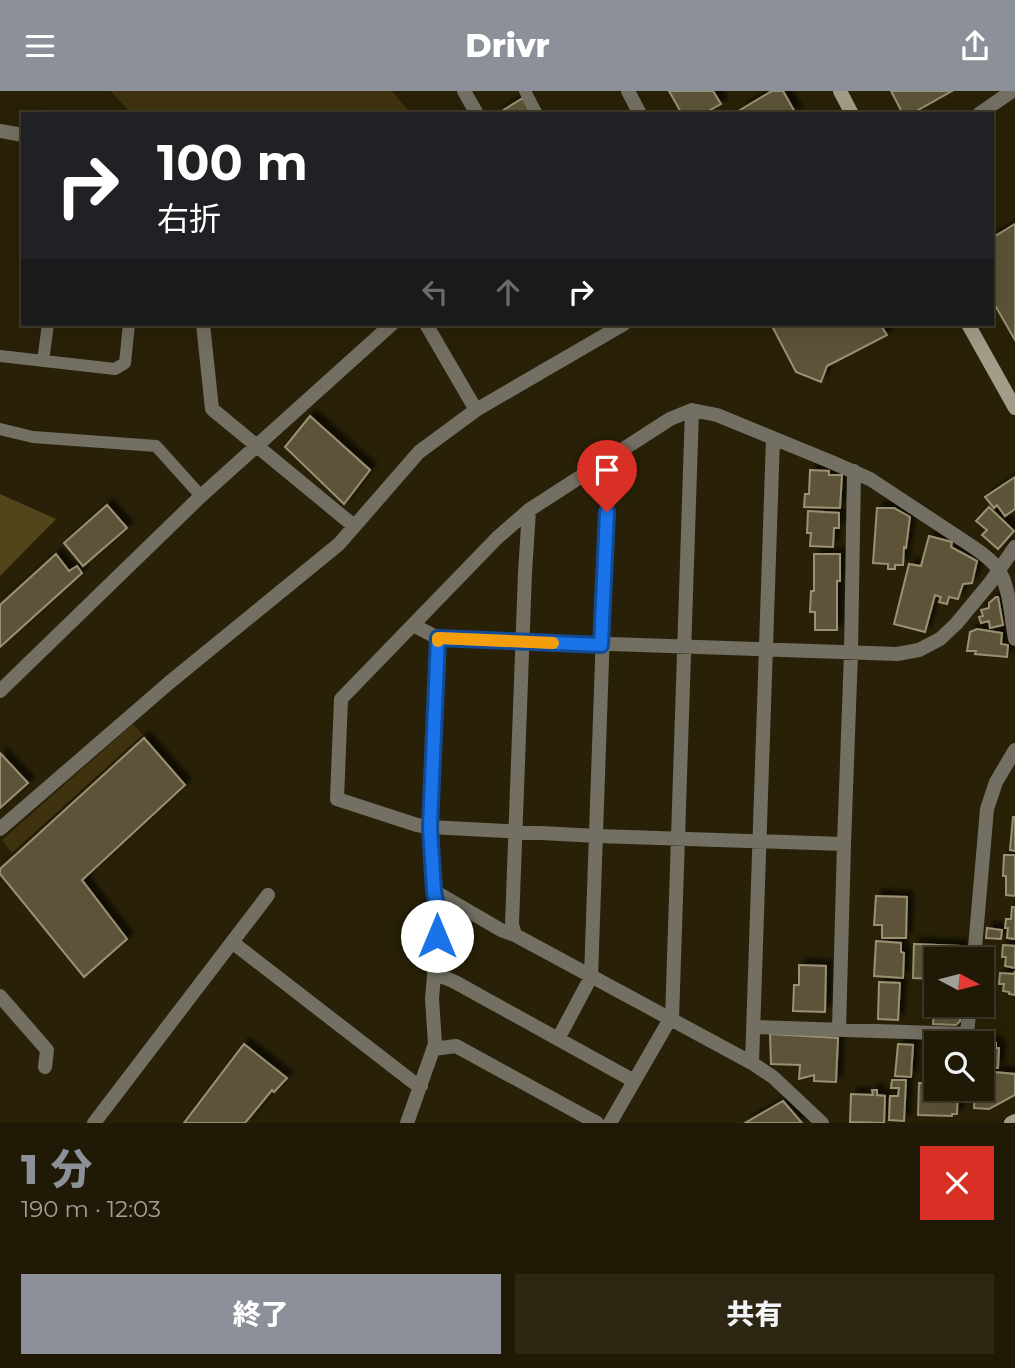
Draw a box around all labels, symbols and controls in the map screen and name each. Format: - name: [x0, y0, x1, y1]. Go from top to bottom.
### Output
- text: Drivr: [465, 26, 550, 65]
- icon: menu: [21, 27, 59, 65]
- icon: share: [956, 27, 994, 65]
- text: 100 m: [157, 133, 308, 192]
- icon: right: [42, 140, 133, 231]
- text: 右折: [157, 199, 221, 238]
- icon: left: [416, 273, 454, 311]
- icon: ahead: [489, 273, 527, 311]
- icon: right: [562, 273, 600, 311]
- pin: [577, 440, 637, 512]
- icon: arrive: [588, 451, 626, 489]
- position arrow: [400, 899, 474, 973]
- north arrow: [924, 947, 994, 1017]
- map controls: [924, 947, 994, 1101]
- button: search: [924, 1031, 994, 1101]
- text: 1 分: [21, 1143, 92, 1195]
- button: close: [920, 1146, 994, 1220]
- text: 190 m · 12:03: [21, 1195, 161, 1223]
- button: 終了: [21, 1274, 501, 1354]
- button: 共有: [515, 1274, 994, 1354]

